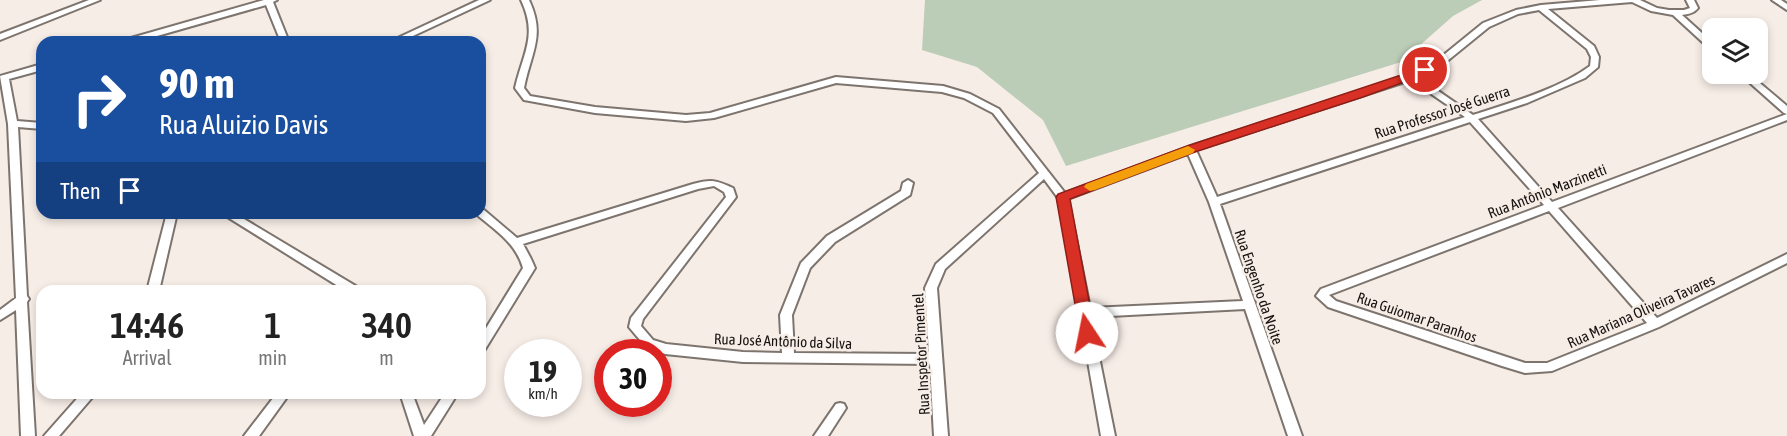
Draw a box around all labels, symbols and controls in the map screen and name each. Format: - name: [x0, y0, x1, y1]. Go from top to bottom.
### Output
- map controls: [1702, 18, 1768, 84]
- button: layers: [1702, 18, 1768, 84]
- pin: [1399, 44, 1450, 95]
- icon: arrive: [1408, 53, 1441, 86]
- text: 90 m: [159, 59, 234, 107]
- icon: right: [60, 60, 138, 138]
- street label: Rua Professor José Guerra: [1372, 82, 1512, 142]
- text: Rua Aluizio Davis: [159, 109, 328, 140]
- street label: Rua Antônio Marzinetti: [1485, 160, 1609, 222]
- icon: arrive: [113, 174, 146, 207]
- text: Then: [60, 178, 101, 204]
- street label: Rua Engenho da Noite: [1231, 227, 1287, 347]
- street label: Rua Mariana Oliveira Tavares: [1565, 271, 1717, 351]
- street label: Rua Guiomar Paranhos: [1355, 288, 1479, 346]
- street label: Rua Inspetor Pimentel: [909, 293, 933, 415]
- position arrow: [1055, 301, 1119, 365]
- text: 14:46: [110, 304, 184, 346]
- text: 1: [264, 304, 281, 346]
- text: 340: [361, 304, 412, 346]
- street label: Rua José Antônio da Silva: [714, 330, 852, 352]
- speed limit sign: 30: [594, 339, 672, 417]
- text: Arrival: [123, 346, 172, 369]
- text: min: [258, 346, 287, 369]
- text: m: [379, 346, 394, 369]
- text: 19: [529, 354, 557, 388]
- text: km/h: [528, 385, 558, 402]

